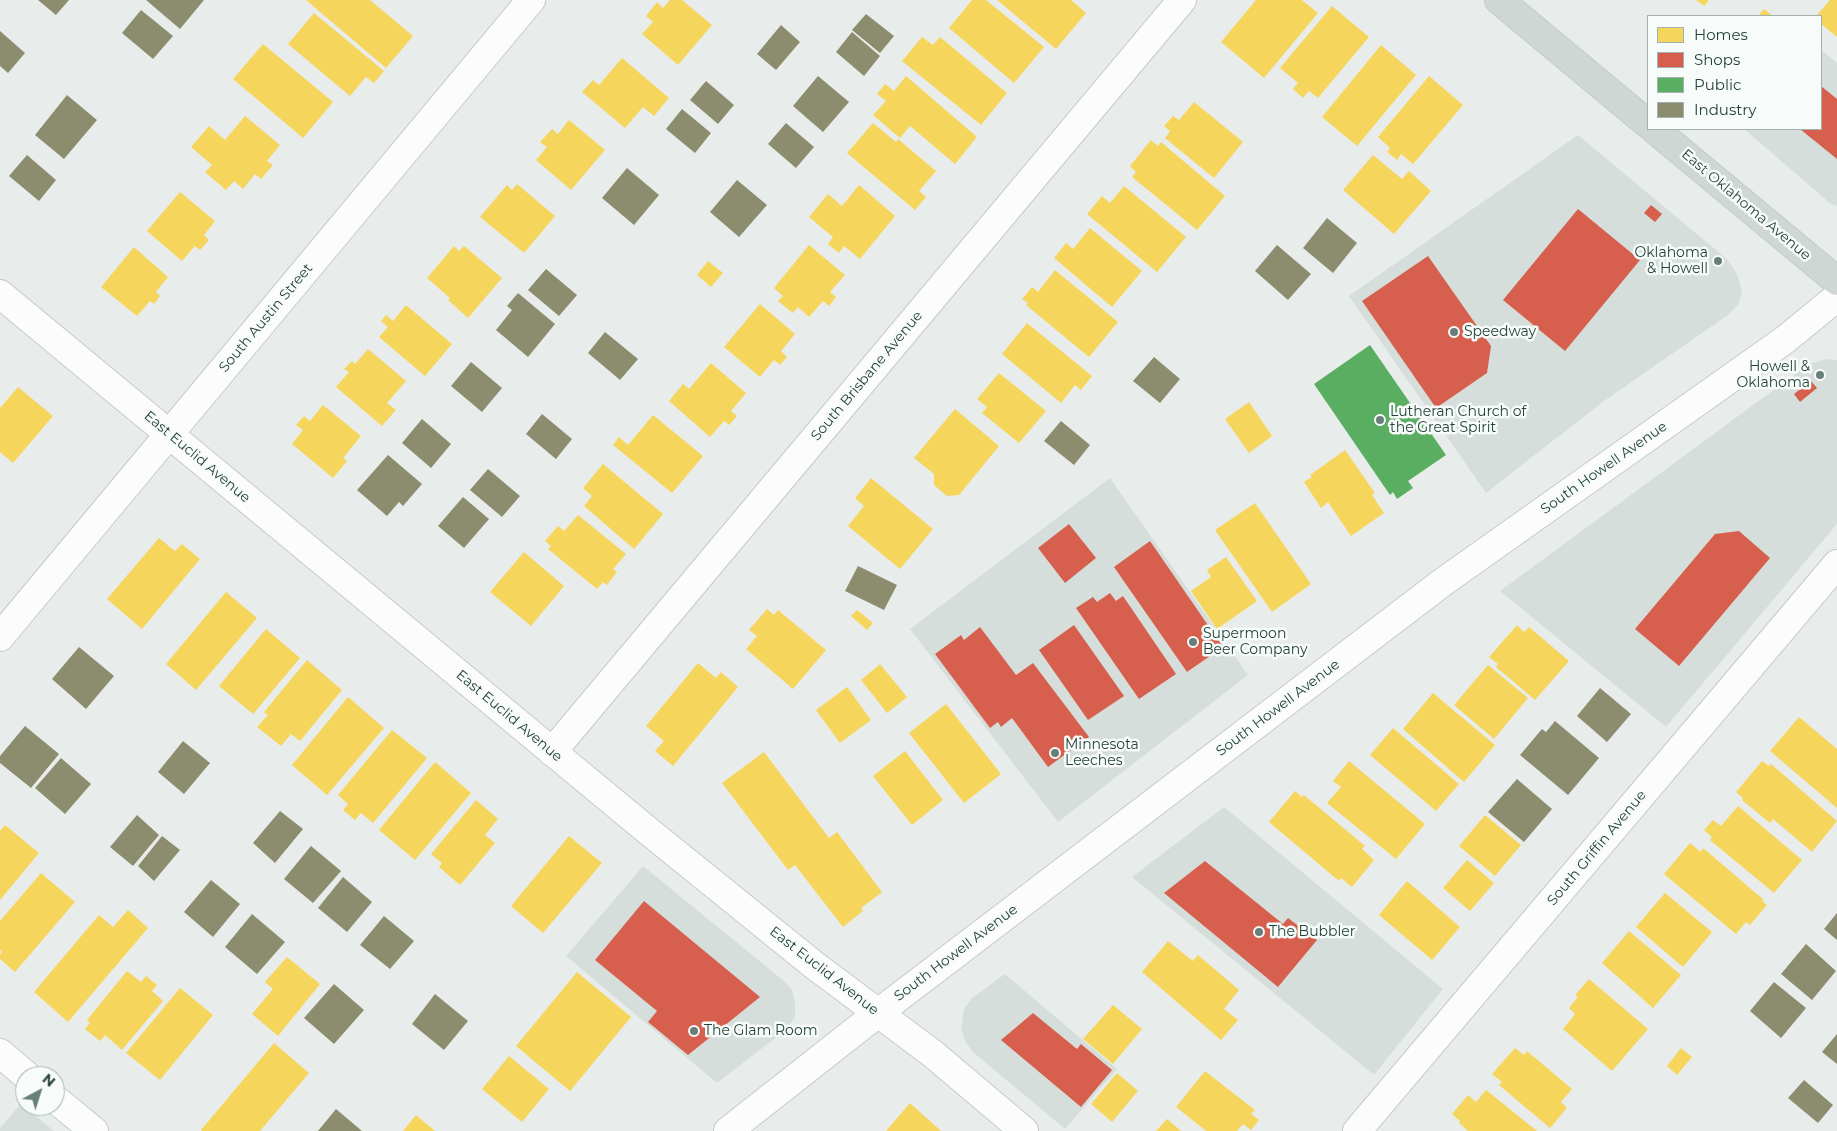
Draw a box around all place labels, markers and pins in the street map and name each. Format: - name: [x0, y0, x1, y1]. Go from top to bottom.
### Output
- place label: Oklahoma & Howell: [1635, 245, 1708, 278]
- marker: Oklahoma & Howell: [1712, 255, 1724, 267]
- place label: Speedway: [1464, 324, 1536, 340]
- marker: Speedway: [1448, 326, 1460, 338]
- place label: Howell & Oklahoma: [1737, 359, 1810, 392]
- marker: Howell & Oklahoma: [1814, 369, 1826, 381]
- place label: Lutheran Church of the Great Spirit: [1390, 404, 1526, 437]
- marker: Lutheran Church of the Great Spirit: [1374, 414, 1386, 426]
- place label: Supermoon Beer Company: [1203, 626, 1307, 658]
- marker: Supermoon Beer Company: [1187, 636, 1199, 648]
- place label: Minnesota Leeches: [1065, 737, 1139, 770]
- marker: Minnesota Leeches: [1049, 747, 1061, 759]
- place label: The Bubbler: [1269, 924, 1355, 940]
- marker: The Bubbler: [1253, 926, 1265, 938]
- place label: The Glam Room: [704, 1023, 818, 1039]
- marker: The Glam Room: [688, 1025, 700, 1037]

